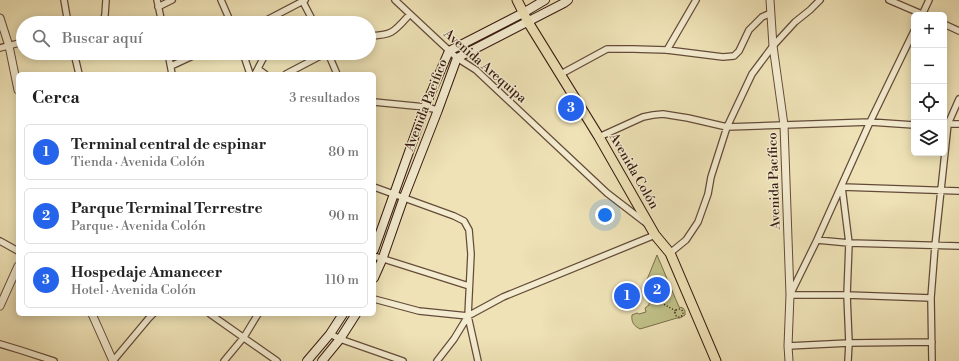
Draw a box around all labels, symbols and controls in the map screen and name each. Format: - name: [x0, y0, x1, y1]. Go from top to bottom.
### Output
- map controls: [911, 12, 947, 156]
- button: +: [911, 12, 947, 48]
- search box: [16, 16, 376, 60]
- street label: Avenida Arequipa: [440, 25, 530, 107]
- icon: search: [30, 27, 52, 49]
- text: Buscar aquí: [62, 29, 143, 48]
- button: −: [911, 48, 947, 84]
- street label: Avenida Pacifico: [401, 57, 451, 154]
- button: locate: [911, 84, 947, 120]
- text: Cerca: [32, 87, 80, 109]
- text: 3 resultados: [289, 90, 360, 106]
- pin: 3: [558, 93, 584, 123]
- button: layers: [911, 120, 947, 156]
- street label: Avenida Colón: [605, 129, 662, 212]
- street label: Avenida Pacífico: [764, 132, 784, 231]
- text: Terminal central de espinar: [71, 135, 266, 154]
- text: 1: [43, 144, 49, 160]
- text: 80 m: [328, 144, 359, 160]
- text: Tienda · Avenida Colón: [71, 154, 205, 170]
- text: Parque Terminal Terrestre: [71, 199, 263, 218]
- your location: [595, 205, 615, 225]
- text: 2: [42, 208, 50, 224]
- text: 90 m: [328, 208, 359, 224]
- text: Parque · Avenida Colón: [71, 218, 206, 234]
- text: Hospedaje Amanecer: [71, 263, 222, 282]
- text: 3: [42, 272, 50, 288]
- text: 110 m: [325, 272, 359, 288]
- pin: 2: [644, 275, 670, 305]
- pin: 1: [614, 281, 640, 311]
- text: Hotel · Avenida Colón: [71, 282, 196, 298]

